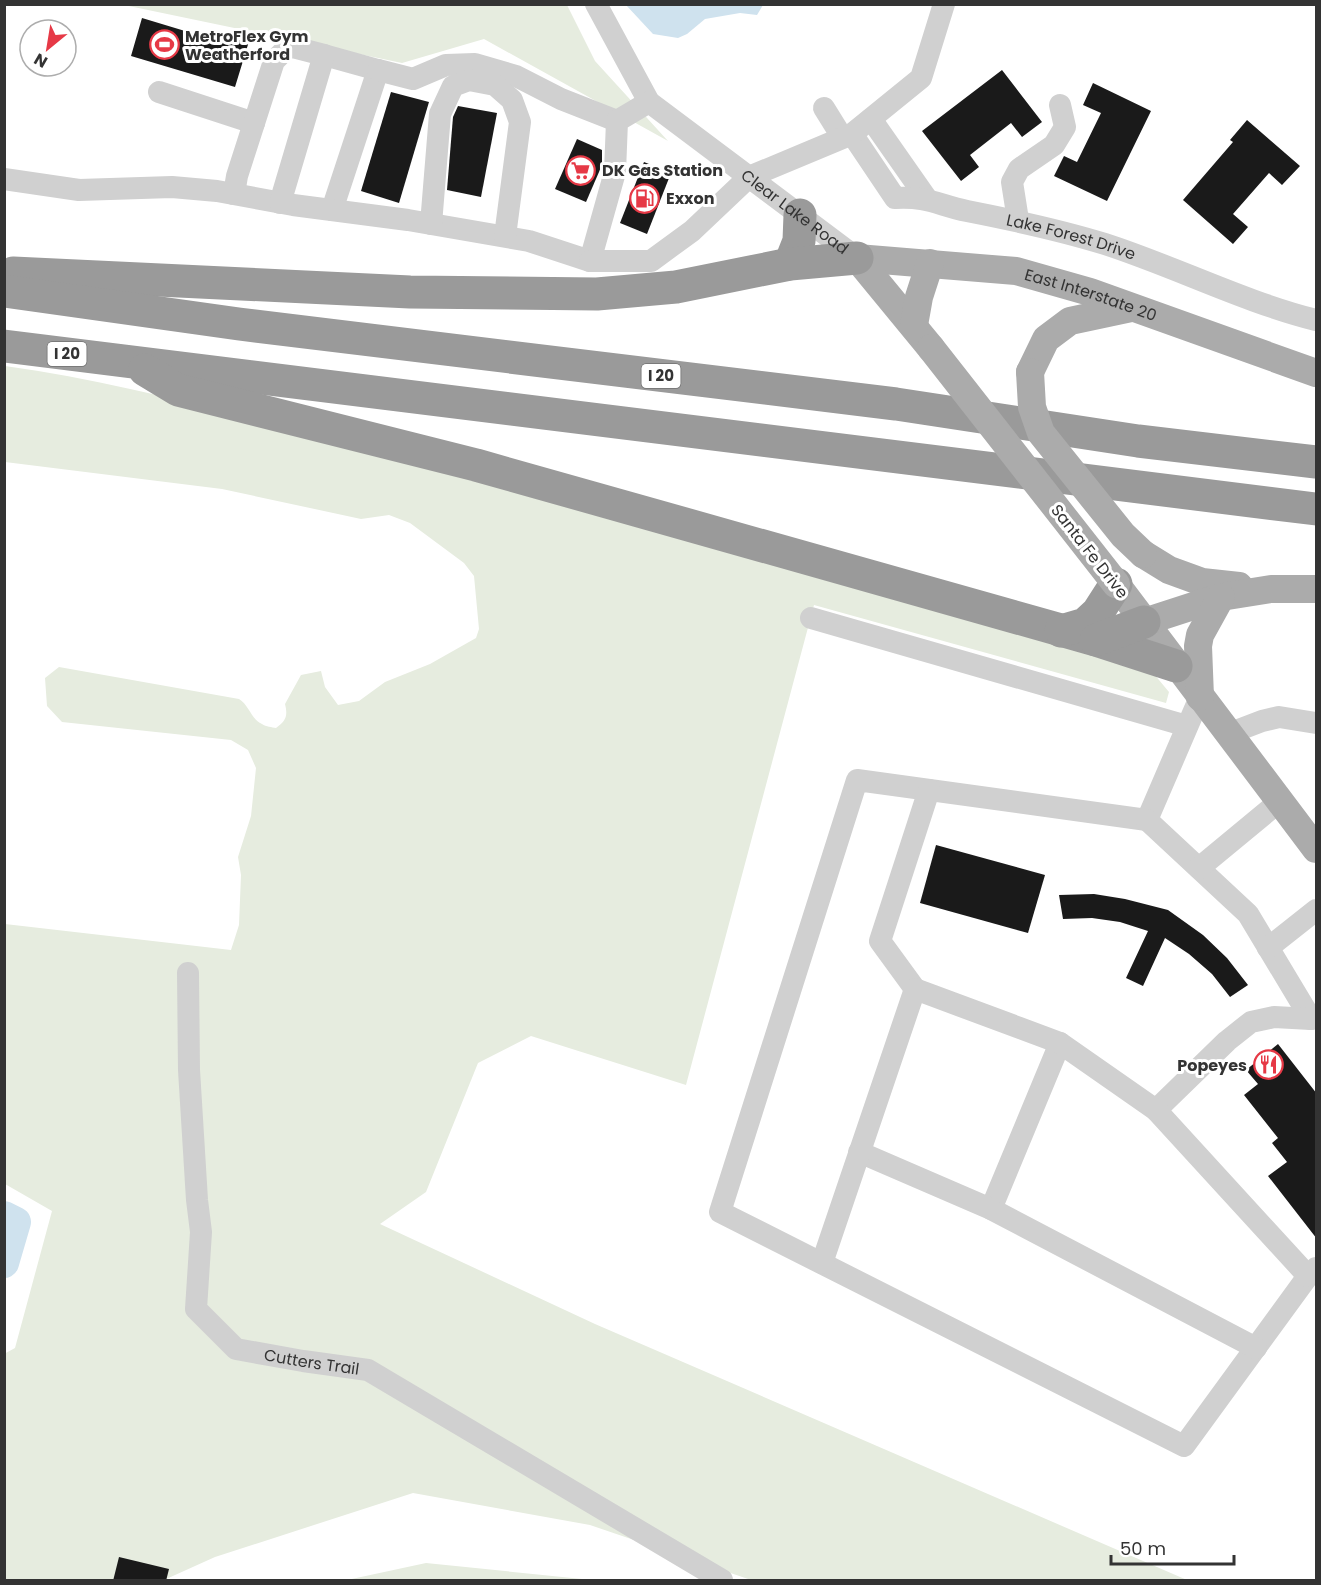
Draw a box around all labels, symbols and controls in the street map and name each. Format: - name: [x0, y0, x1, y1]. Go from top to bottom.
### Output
- north arrow: [18, 18, 78, 78]
- place label: MetroFlex Gym Weatherford: [185, 25, 309, 66]
- sports icon: MetroFlex Gym Weatherford: [148, 29, 180, 61]
- text: N: [30, 48, 52, 74]
- supermarket icon: DK Gas Station: [565, 154, 597, 186]
- place label: DK Gas Station: [602, 159, 723, 182]
- street label: Clear Lake Road: [736, 164, 853, 260]
- fuel station icon: Exxon: [629, 182, 661, 214]
- place label: Exxon: [666, 187, 714, 210]
- street label: Lake Forest Drive: [1004, 208, 1139, 266]
- street label: East Interstate 20: [1022, 263, 1160, 327]
- road number: I 20: [48, 342, 86, 366]
- road number: I 20: [642, 364, 680, 388]
- street label: Santa Fe Drive: [1046, 499, 1134, 603]
- restaurant icon: Popeyes: [1252, 1049, 1284, 1081]
- place label: Popeyes: [1177, 1054, 1247, 1077]
- street label: Cutters Trail: [262, 1343, 361, 1381]
- scale bar: [1111, 1528, 1234, 1566]
- text: 50 m: [1120, 1536, 1166, 1561]

